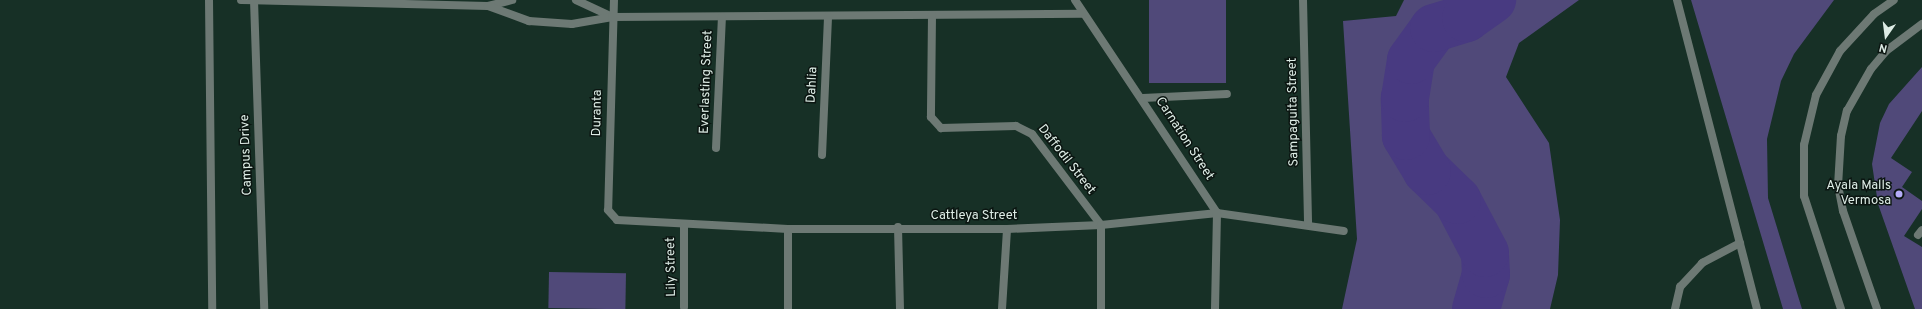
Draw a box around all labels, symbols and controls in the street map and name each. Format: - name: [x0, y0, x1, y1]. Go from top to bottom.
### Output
- north arrow: [1866, 16, 1906, 56]
- street label: Everlasting Street: [697, 30, 717, 134]
- text: N: [1878, 40, 1889, 55]
- street label: Sampaguita Street: [1285, 57, 1303, 167]
- street label: Dahlia: [804, 66, 822, 104]
- street label: Duranta: [590, 89, 606, 137]
- street label: Carnation Street: [1151, 95, 1217, 183]
- street label: Campus Drive: [238, 114, 256, 196]
- street label: Daffodil Street: [1034, 122, 1098, 198]
- place label: Ayala Malls Vermosa: [1826, 179, 1891, 210]
- marker: Ayala Malls Vermosa: [1894, 189, 1904, 199]
- street label: Cattleya Street: [931, 208, 1017, 224]
- street label: Lily Street: [664, 237, 680, 297]

